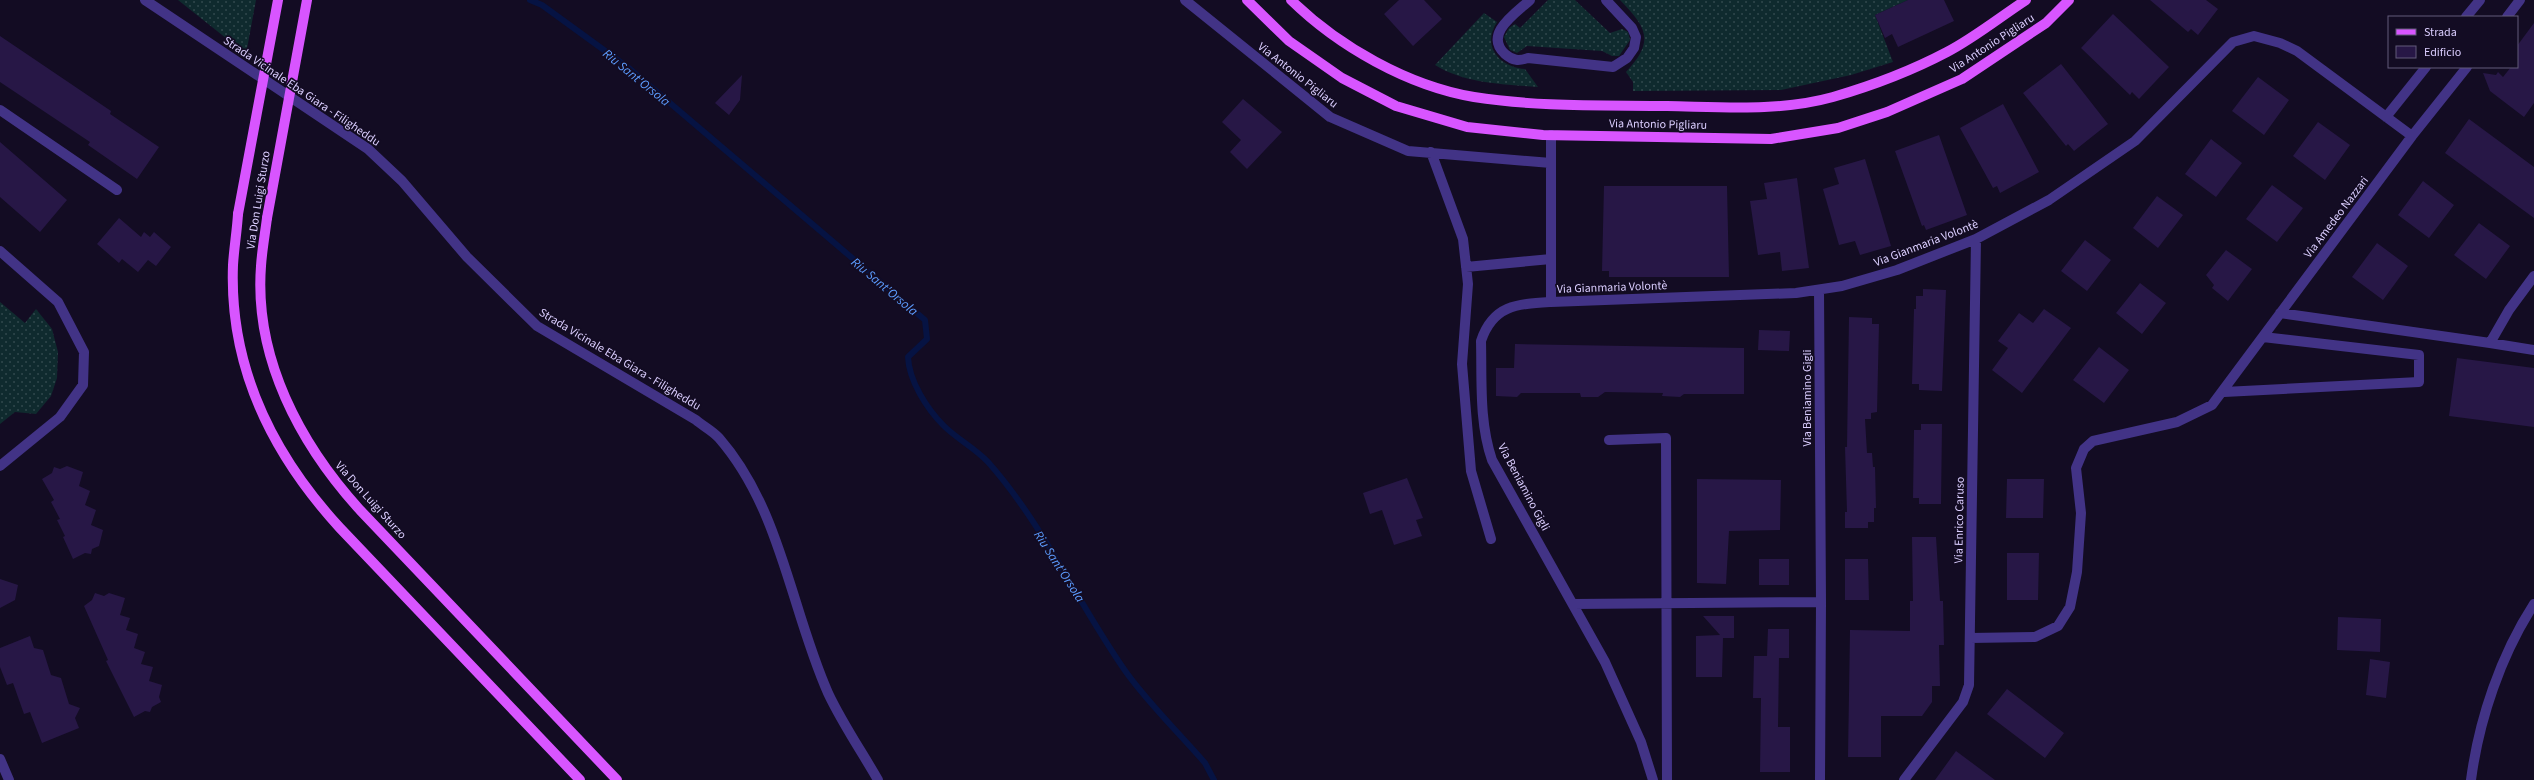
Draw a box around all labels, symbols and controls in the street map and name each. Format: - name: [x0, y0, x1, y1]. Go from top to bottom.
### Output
- street label: Via Antonio Pigliaru: [1947, 10, 2038, 77]
- legend: [2388, 16, 2518, 68]
- text: Strada: [2424, 24, 2457, 41]
- street label: Strada Vicinale Eba Giara - Filigheddu: [220, 32, 384, 151]
- street label: Via Antonio Pigliaru: [1254, 39, 1342, 112]
- text: Edificio: [2424, 44, 2461, 61]
- water label: Riu Sant'Orsola: [599, 45, 674, 111]
- street label: Via Antonio Pigliaru: [1609, 115, 1707, 134]
- street label: Via Don Luigi Sturzo: [242, 150, 275, 250]
- street label: Via Amedeo Nazzari: [2300, 173, 2373, 262]
- street label: Via Gianmaria Volontè: [1872, 216, 1981, 271]
- water label: Riu Sant'Orsola: [847, 253, 922, 320]
- street label: Via Gianmaria Volontè: [1556, 277, 1668, 298]
- street label: Strada Vicinale Eba Giara - Filigheddu: [536, 304, 704, 415]
- street label: Via Beniamino Gigli: [1799, 349, 1816, 446]
- street label: Via Beniamino Gigli: [1493, 440, 1554, 534]
- street label: Via Don Luigi Sturzo: [331, 458, 410, 543]
- street label: Via Enrico Caruso: [1950, 476, 1969, 564]
- water label: Riu Sant'Orsola: [1029, 527, 1089, 606]

